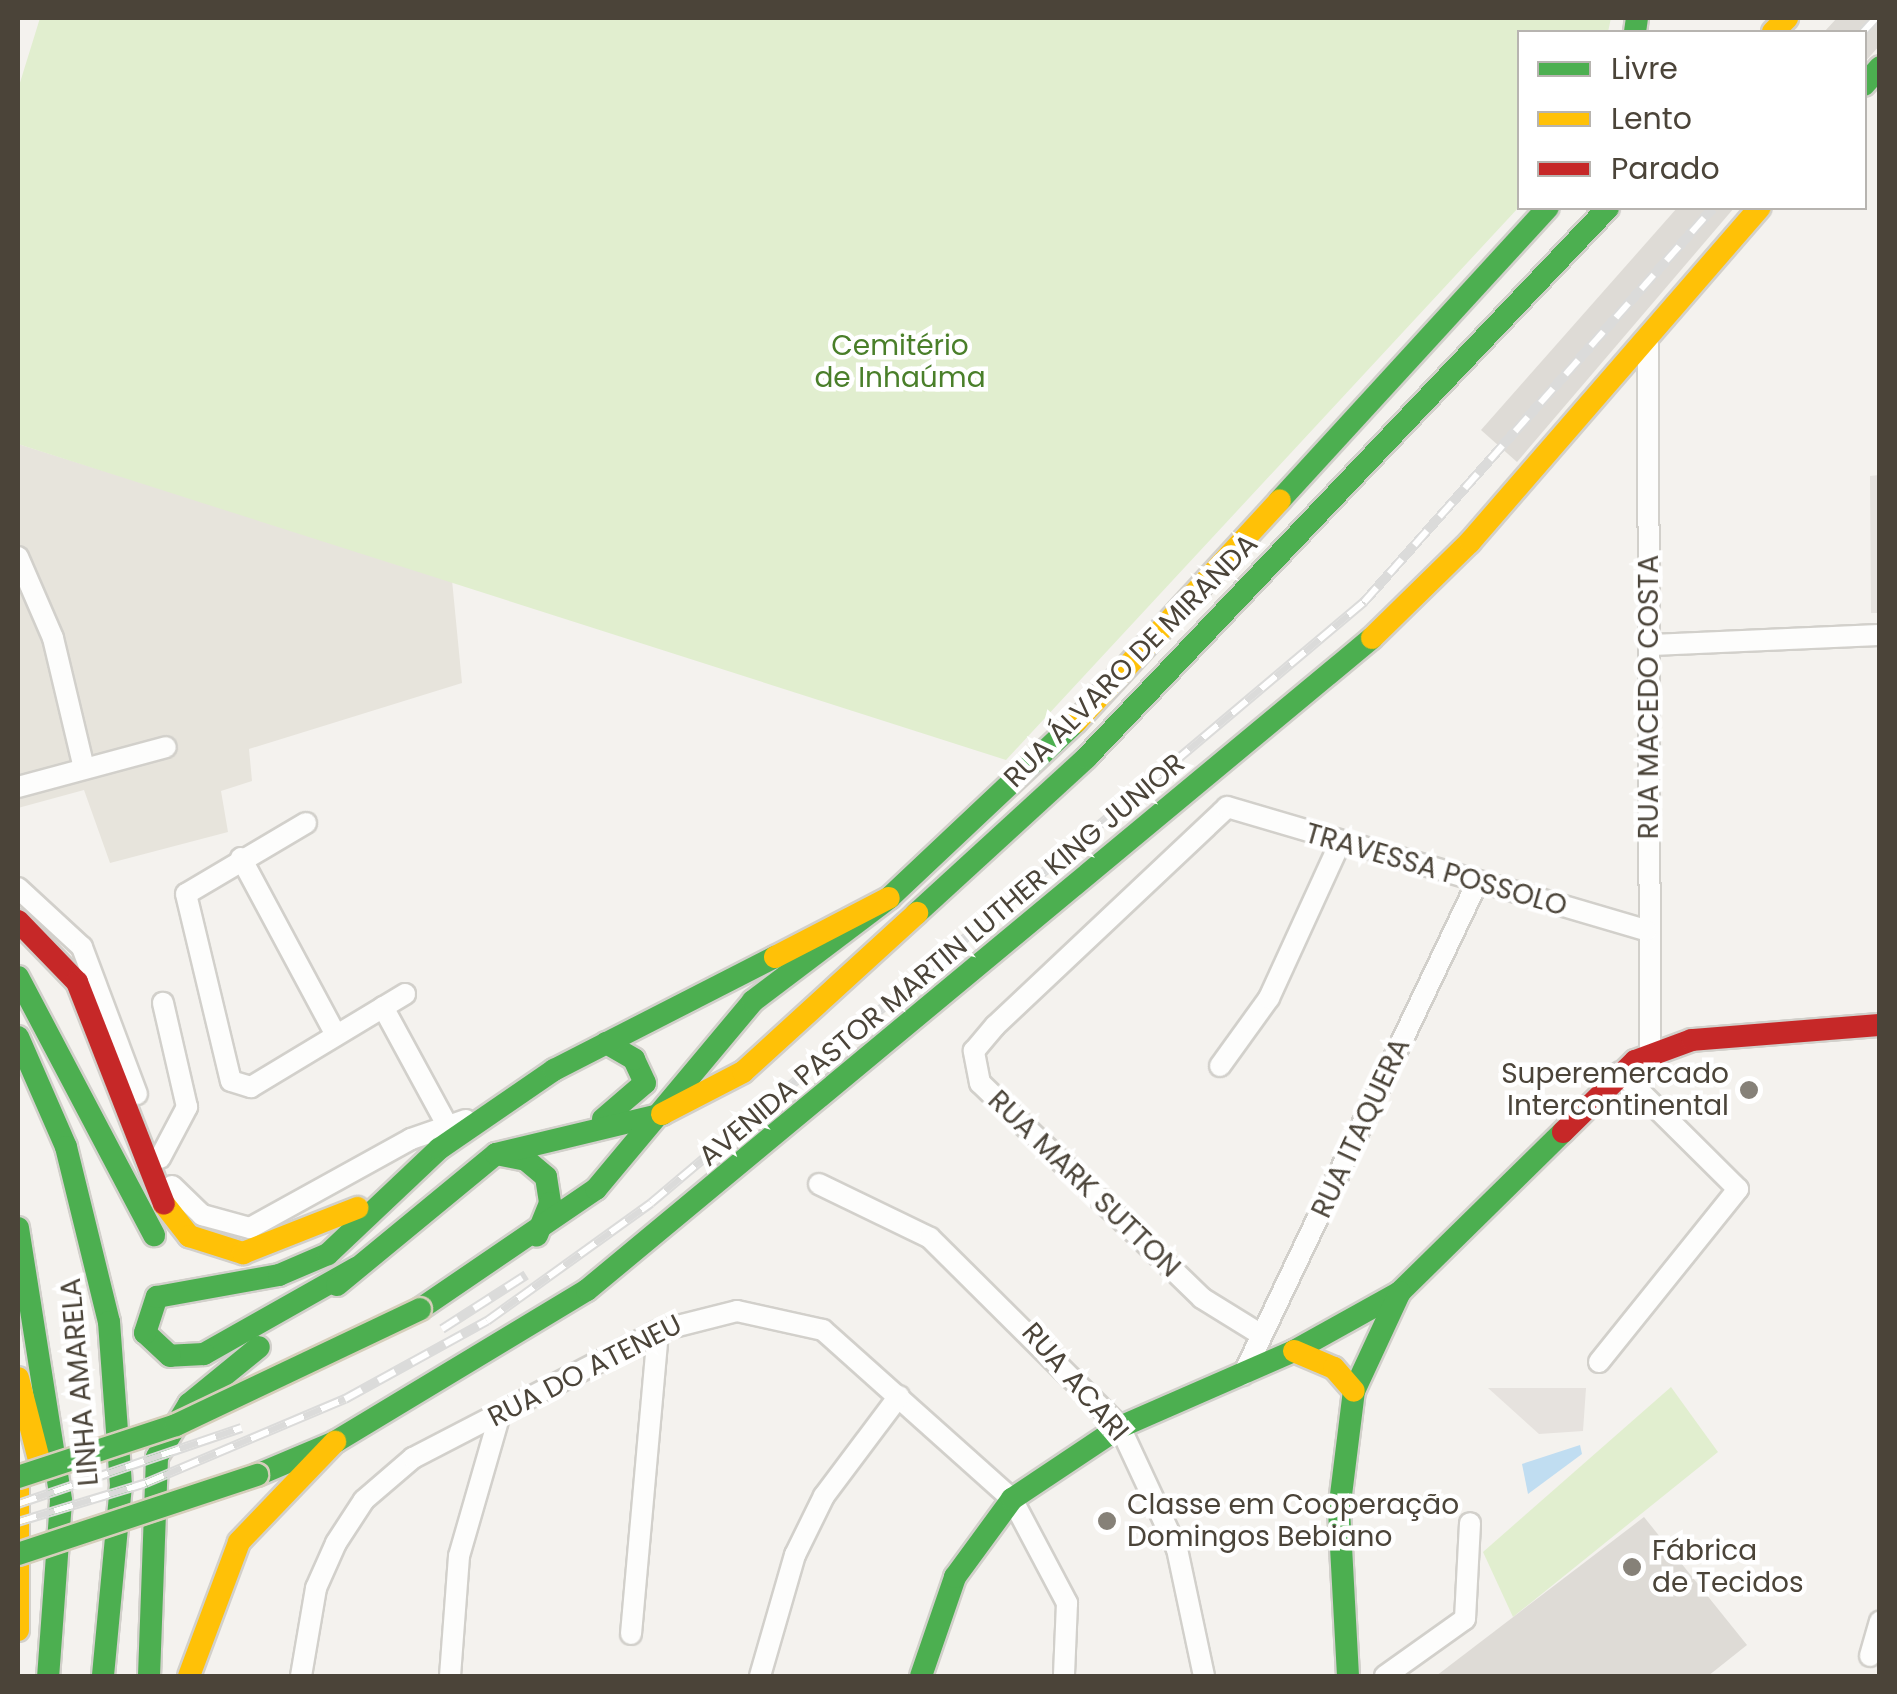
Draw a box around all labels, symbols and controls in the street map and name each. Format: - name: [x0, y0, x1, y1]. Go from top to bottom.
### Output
- legend: [1517, 30, 1867, 210]
- text: Livre: [1611, 47, 1678, 90]
- text: Lento: [1611, 97, 1692, 140]
- text: Parado: [1611, 147, 1720, 190]
- park label: Cemitério de Inhaúma: [814, 329, 986, 395]
- street label: RUA ÁLVARO DE MIRANDA: [997, 527, 1265, 795]
- street label: RUA MACEDO COSTA: [1632, 555, 1666, 839]
- street label: AVENIDA PASTOR MARTIN LUTHER KING JUNIOR: [692, 747, 1192, 1173]
- street label: TRAVESSA POSSOLO: [1301, 817, 1571, 923]
- street label: RUA ITAQUERA: [1305, 1033, 1417, 1223]
- place label: Superemercado Intercontinental: [1501, 1057, 1729, 1123]
- marker: Superemercado Intercontinental: [1738, 1079, 1760, 1101]
- street label: RUA MARK SUTTON: [981, 1084, 1187, 1284]
- street label: LINHA AMARELA: [54, 1277, 106, 1487]
- street label: RUA DO ATENEU: [483, 1308, 687, 1434]
- street label: RUA ACARI: [1015, 1316, 1135, 1448]
- place label: Classe em Cooperação Domingos Bebiano: [1127, 1488, 1459, 1554]
- marker: Classe em Cooperação Domingos Bebiano: [1096, 1510, 1118, 1532]
- place label: Fábrica de Tecidos: [1652, 1534, 1804, 1600]
- marker: Fábrica de Tecidos: [1621, 1556, 1643, 1578]

